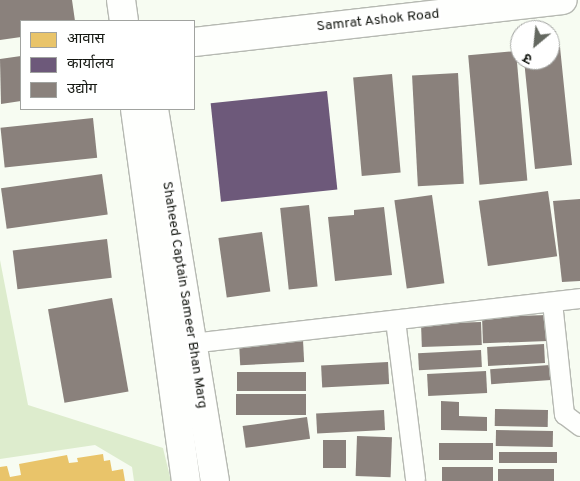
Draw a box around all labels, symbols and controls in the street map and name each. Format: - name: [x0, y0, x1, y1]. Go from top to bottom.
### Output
- street label: Samrat Ashok Road: [316, 6, 440, 36]
- legend: [20, 20, 195, 110]
- north arrow: [510, 20, 560, 70]
- text: आवास: [67, 30, 105, 49]
- text: उ: [521, 48, 536, 67]
- text: कार्यालय: [67, 55, 114, 74]
- text: उद्योग: [67, 80, 97, 99]
- street label: Shaheed Captain Sameer Bhan Marg: [158, 180, 210, 410]

